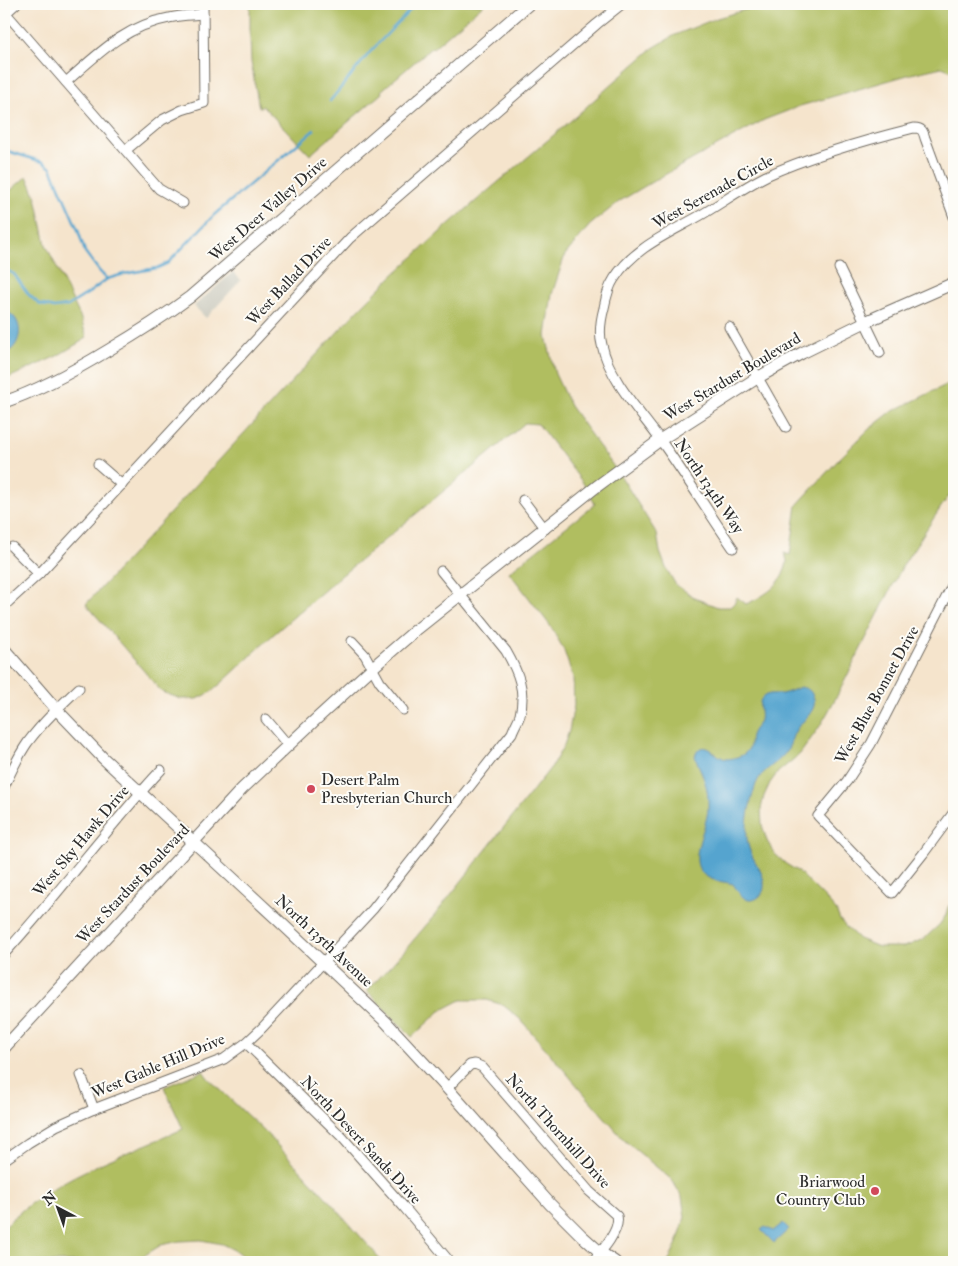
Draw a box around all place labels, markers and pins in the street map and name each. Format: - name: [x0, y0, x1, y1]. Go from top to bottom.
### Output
- place label: Desert Palm Presbyterian Church: [321, 770, 453, 808]
- marker: Desert Palm Presbyterian Church: [305, 783, 317, 795]
- place label: Briarwood Country Club: [776, 1172, 865, 1210]
- marker: Briarwood Country Club: [869, 1185, 881, 1197]

